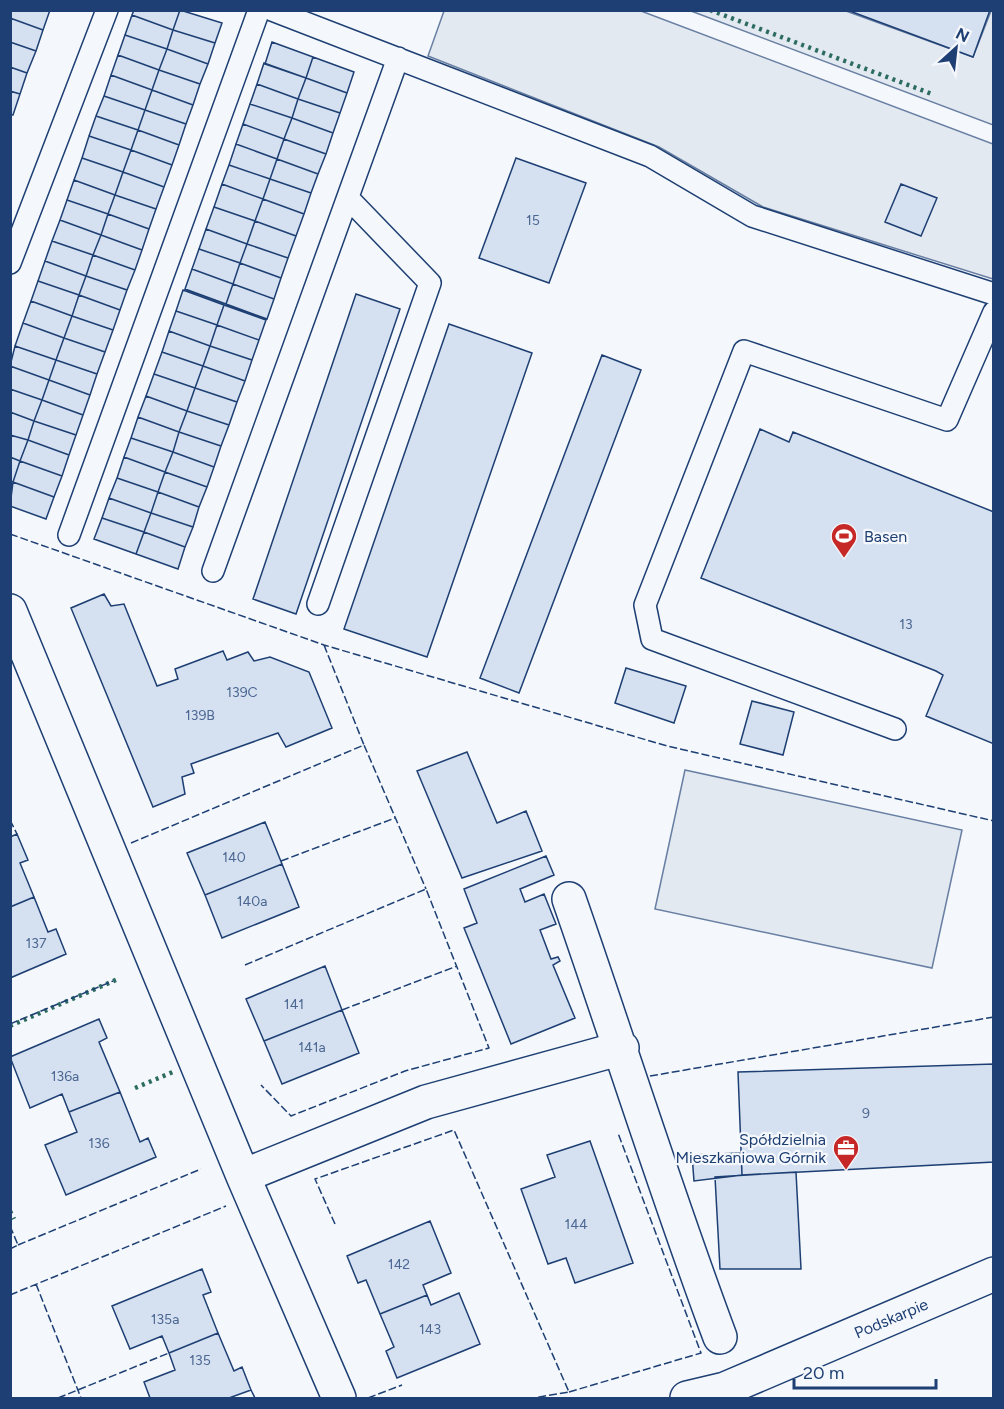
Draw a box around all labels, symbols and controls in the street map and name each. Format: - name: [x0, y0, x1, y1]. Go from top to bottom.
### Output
- north arrow: [926, 18, 986, 78]
- text: N: [953, 24, 972, 46]
- house number: 15: [526, 212, 540, 229]
- sports icon: Basen: [829, 521, 859, 559]
- place label: Basen: [864, 527, 907, 546]
- house number: 13: [899, 616, 913, 633]
- house number: 139C: [226, 684, 258, 701]
- house number: 139B: [185, 707, 215, 724]
- house number: 140: [222, 849, 246, 866]
- house number: 140a: [237, 893, 267, 910]
- house number: 137: [26, 935, 47, 952]
- house number: 141: [284, 996, 304, 1013]
- house number: 141a: [298, 1039, 326, 1056]
- house number: 136a: [51, 1068, 79, 1085]
- house number: 9: [862, 1105, 870, 1122]
- place label: Spółdzielnia Mieszkaniowa Górnik: [676, 1130, 826, 1167]
- office icon: Spółdzielnia Mieszkaniowa Górnik: [831, 1133, 861, 1171]
- house number: 136: [88, 1135, 110, 1152]
- house number: 144: [564, 1216, 588, 1233]
- house number: 142: [388, 1256, 410, 1273]
- street label: Podskarpie: [851, 1294, 931, 1342]
- house number: 135a: [151, 1311, 179, 1328]
- house number: 143: [419, 1321, 441, 1338]
- house number: 135: [189, 1352, 211, 1369]
- scale bar: [794, 1352, 936, 1390]
- text: 20 m: [803, 1362, 844, 1384]

